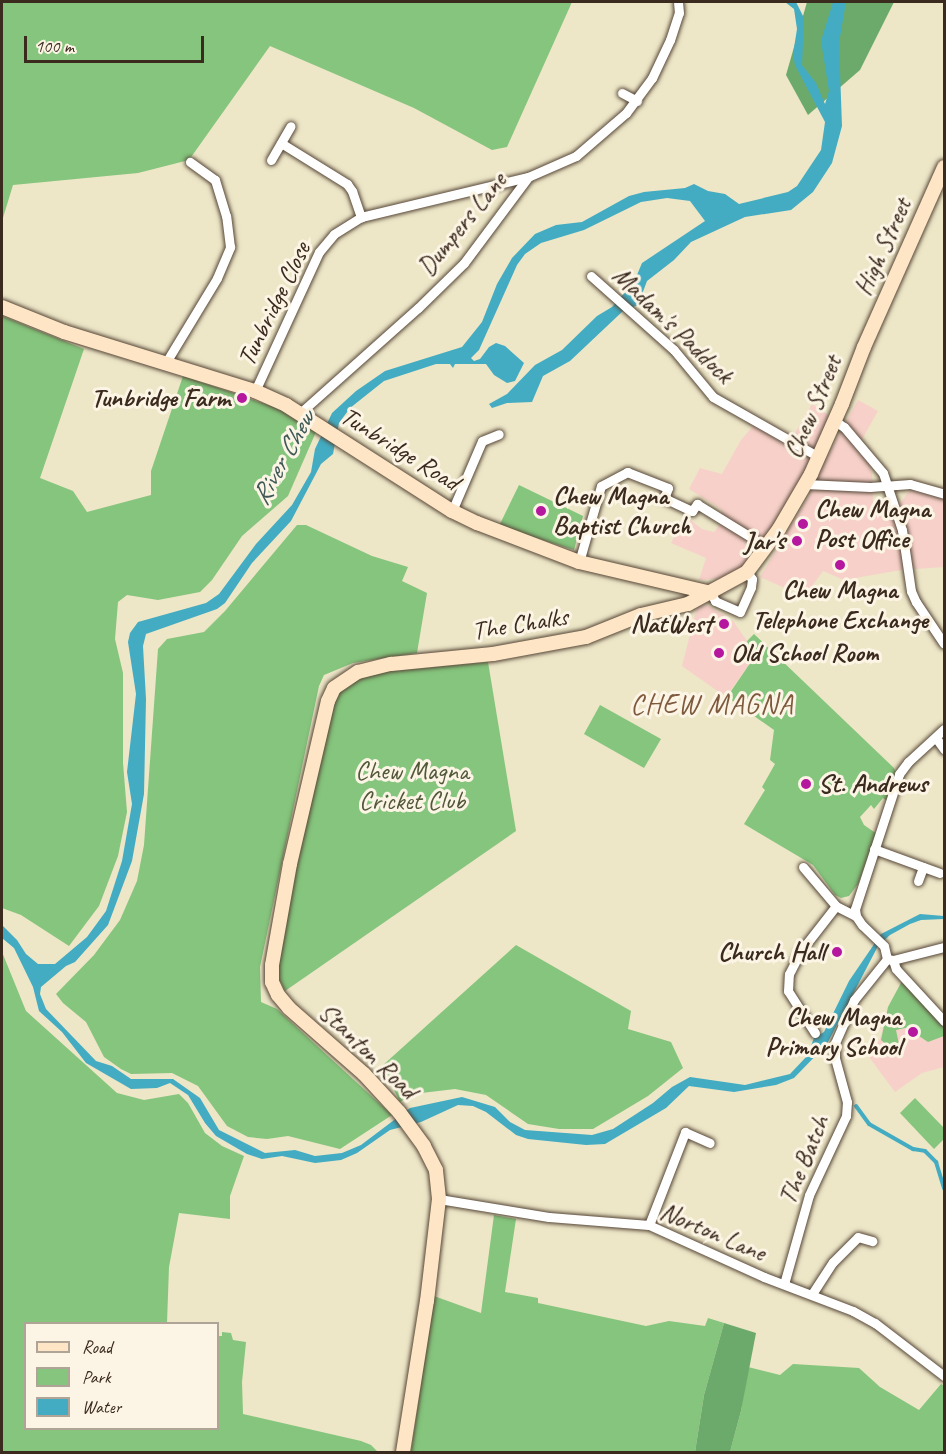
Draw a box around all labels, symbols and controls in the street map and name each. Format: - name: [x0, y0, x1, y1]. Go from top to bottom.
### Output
- scale bar: [27, 24, 207, 62]
- text: 100 m: [35, 35, 74, 57]
- street label: Dumpers Lane: [411, 166, 513, 282]
- street label: High Street: [848, 193, 918, 301]
- street label: Tunbridge Close: [231, 237, 317, 371]
- street label: Madam's Paddock: [606, 260, 740, 390]
- street label: Chew Street: [777, 351, 849, 463]
- place label: Tunbridge Farm: [90, 382, 230, 414]
- marker: Tunbridge Farm: [235, 391, 249, 405]
- street label: Tunbridge Road: [335, 400, 465, 498]
- water label: River Chew: [244, 406, 322, 510]
- place label: Chew Magna Baptist Church: [553, 480, 692, 542]
- place label: Chew Magna Post Office: [815, 493, 931, 554]
- marker: Chew Magna Baptist Church: [534, 504, 548, 518]
- marker: Chew Magna Post Office: [796, 517, 810, 531]
- place label: Jar's: [744, 525, 785, 557]
- marker: Jar's: [790, 534, 804, 548]
- marker: Chew Magna Telephone Exchange: [833, 558, 847, 572]
- place label: Chew Magna Telephone Exchange: [752, 574, 928, 636]
- street label: The Chalks: [469, 601, 571, 647]
- place label: NatWest: [631, 608, 712, 640]
- marker: NatWest: [717, 617, 731, 631]
- place label: Old School Room: [731, 637, 877, 669]
- marker: Old School Room: [712, 646, 726, 660]
- district label: CHEW MAGNA: [631, 687, 793, 721]
- park label: Chew Magna Cricket Club: [355, 755, 469, 816]
- place label: St. Andrews: [818, 768, 927, 800]
- marker: St. Andrews: [799, 777, 813, 791]
- place label: Church Hall: [717, 936, 825, 968]
- marker: Church Hall: [830, 945, 844, 959]
- street label: Stanton Road: [313, 997, 423, 1105]
- place label: Chew Magna Primary School: [766, 1001, 901, 1062]
- marker: Chew Magna Primary School: [906, 1025, 920, 1039]
- street label: The Batch: [772, 1111, 836, 1209]
- street label: Norton Lane: [655, 1196, 771, 1268]
- legend: [24, 1322, 219, 1430]
- text: Road: [82, 1336, 112, 1358]
- text: Park: [82, 1366, 111, 1388]
- text: Water: [82, 1396, 121, 1418]

